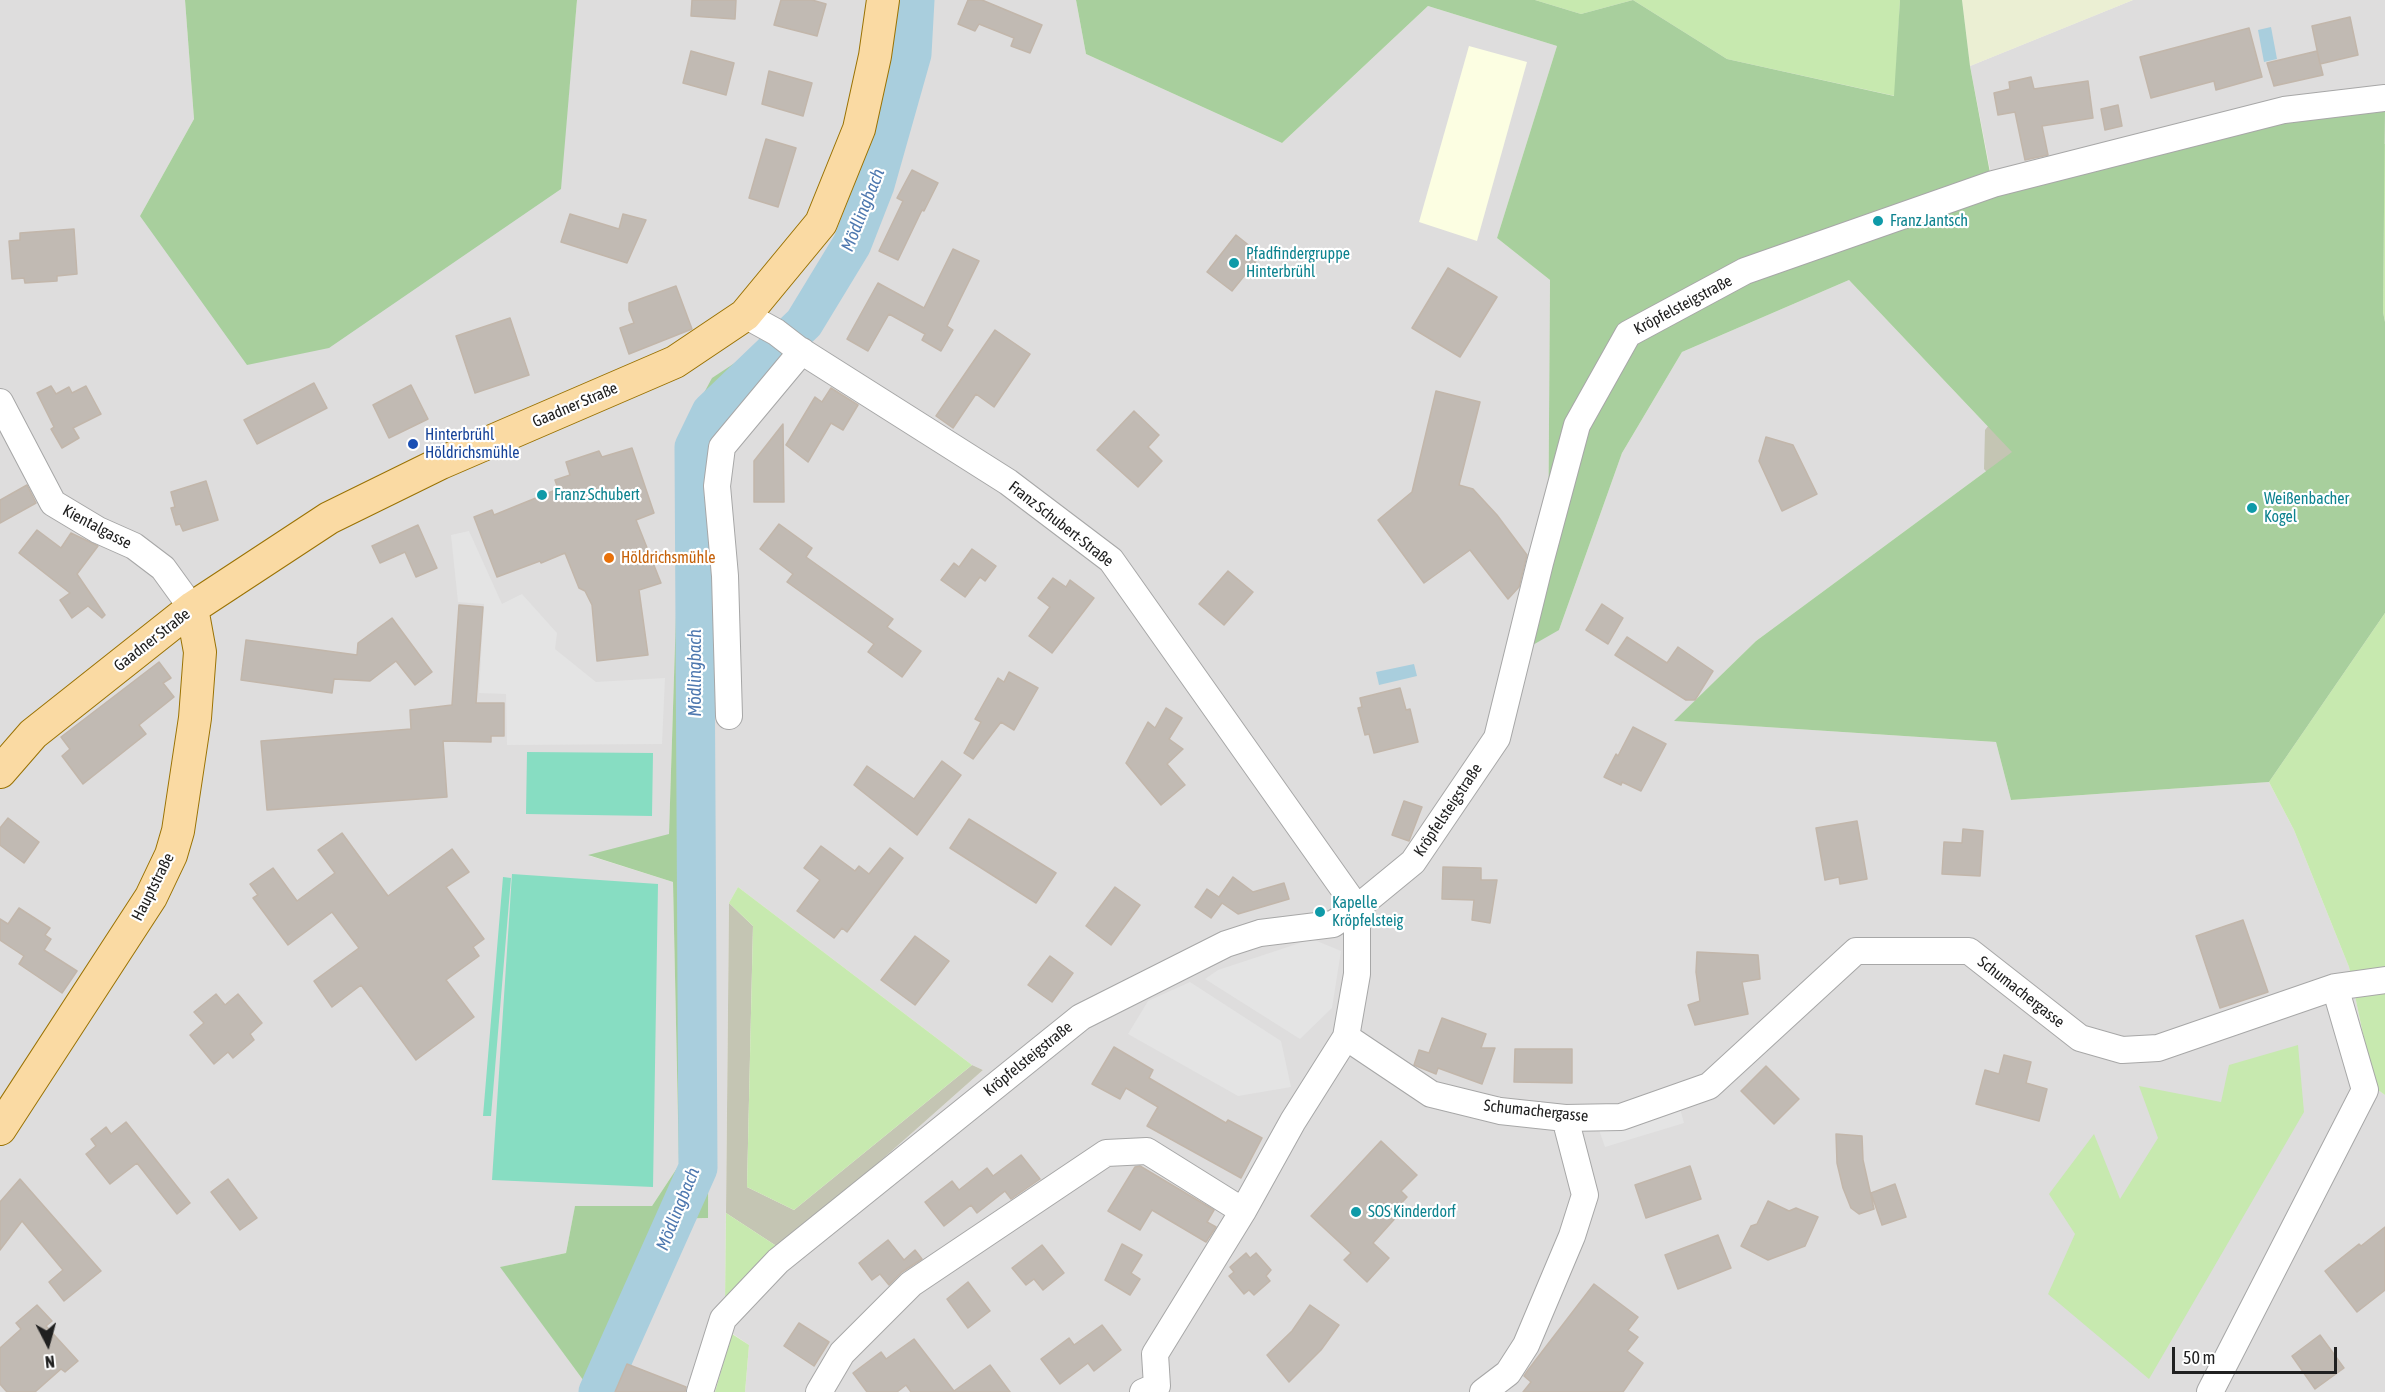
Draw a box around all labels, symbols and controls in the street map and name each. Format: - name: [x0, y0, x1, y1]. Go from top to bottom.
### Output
- water label: Mödlingbach: [837, 165, 889, 255]
- place label: Franz Jantsch: [1890, 211, 1968, 231]
- marker: Franz Jantsch: [1871, 214, 1885, 228]
- place label: Pfadfindergruppe Hinterbrühl: [1246, 244, 1350, 282]
- marker: Pfadfindergruppe Hinterbrühl: [1227, 256, 1241, 270]
- street label: Kröpfelsteigstraße: [1631, 271, 1735, 339]
- street label: Gaadner Straße: [529, 378, 621, 432]
- place label: Hinterbrühl Höldrichsmühle: [425, 425, 520, 463]
- marker: Hinterbrühl Höldrichsmühle: [406, 437, 420, 451]
- street label: Franz Schubert-Straße: [1005, 477, 1117, 571]
- place label: Franz Schubert: [554, 485, 640, 505]
- marker: Franz Schubert: [535, 488, 549, 502]
- place label: Weißenbacher Kogel: [2264, 489, 2349, 527]
- street label: Kientalgasse: [59, 501, 135, 553]
- marker: Weißenbacher Kogel: [2245, 501, 2259, 515]
- place label: Höldrichsmühle: [621, 548, 716, 568]
- marker: Höldrichsmühle: [602, 551, 616, 565]
- street label: Gaadner Straße: [110, 604, 194, 676]
- water label: Mödlingbach: [684, 629, 706, 717]
- street label: Kröpfelsteigstraße: [1410, 760, 1486, 860]
- street label: Hauptstraße: [128, 850, 178, 924]
- place label: Kapelle Kröpfelsteig: [1332, 893, 1404, 931]
- marker: Kapelle Kröpfelsteig: [1313, 905, 1327, 919]
- street label: Schumachergasse: [1974, 952, 2068, 1032]
- street label: Kröpfelsteigstraße: [980, 1017, 1076, 1101]
- street label: Schumachergasse: [1483, 1096, 1589, 1126]
- water label: Mödlingbach: [652, 1164, 704, 1254]
- place label: SOS Kinderdorf: [1368, 1202, 1456, 1222]
- marker: SOS Kinderdorf: [1349, 1205, 1363, 1219]
- north arrow: [18, 1314, 78, 1374]
- scale bar: [2175, 1335, 2340, 1373]
- text: 50 m: [2183, 1347, 2215, 1368]
- text: N: [44, 1352, 56, 1371]

